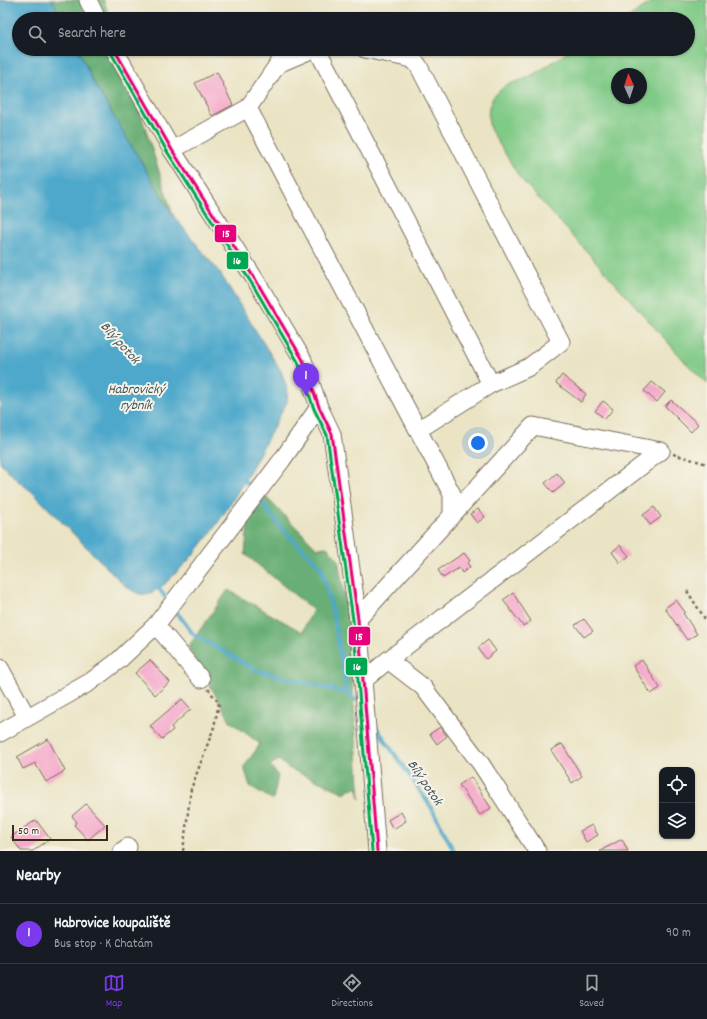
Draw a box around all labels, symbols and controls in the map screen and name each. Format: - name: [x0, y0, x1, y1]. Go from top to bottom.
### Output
- search box: [12, 12, 695, 56]
- icon: search: [26, 23, 48, 45]
- text: Search here: [58, 23, 126, 45]
- north arrow: [611, 68, 647, 104]
- line badge: 15: [214, 224, 237, 243]
- text: 15: [222, 227, 230, 243]
- line badge: 16: [226, 251, 249, 270]
- text: 16: [233, 254, 242, 270]
- water label: Bílý potok: [95, 318, 145, 370]
- pin: 1: [293, 363, 319, 396]
- water label: Habrovický rybník: [108, 380, 167, 416]
- your location: [468, 433, 488, 453]
- line badge: 15: [348, 626, 371, 646]
- text: 15: [355, 630, 363, 646]
- line badge: 16: [345, 657, 368, 676]
- text: 16: [353, 660, 362, 676]
- water label: Bílý potok: [402, 756, 448, 811]
- map controls: [659, 767, 695, 839]
- button: locate: [659, 767, 695, 803]
- button: layers: [659, 803, 695, 839]
- scale bar: [12, 823, 108, 842]
- text: 50 m: [18, 824, 39, 840]
- text: Nearby: [16, 865, 60, 889]
- text: Habrovice koupaliště: [54, 913, 171, 935]
- text: 1: [28, 924, 30, 943]
- text: 90 m: [666, 924, 691, 943]
- text: Bus stop · K Chatám: [54, 935, 153, 954]
- tab: Map: [103, 972, 125, 1012]
- tab: Directions: [331, 972, 373, 1012]
- tab: Saved: [579, 972, 604, 1012]

